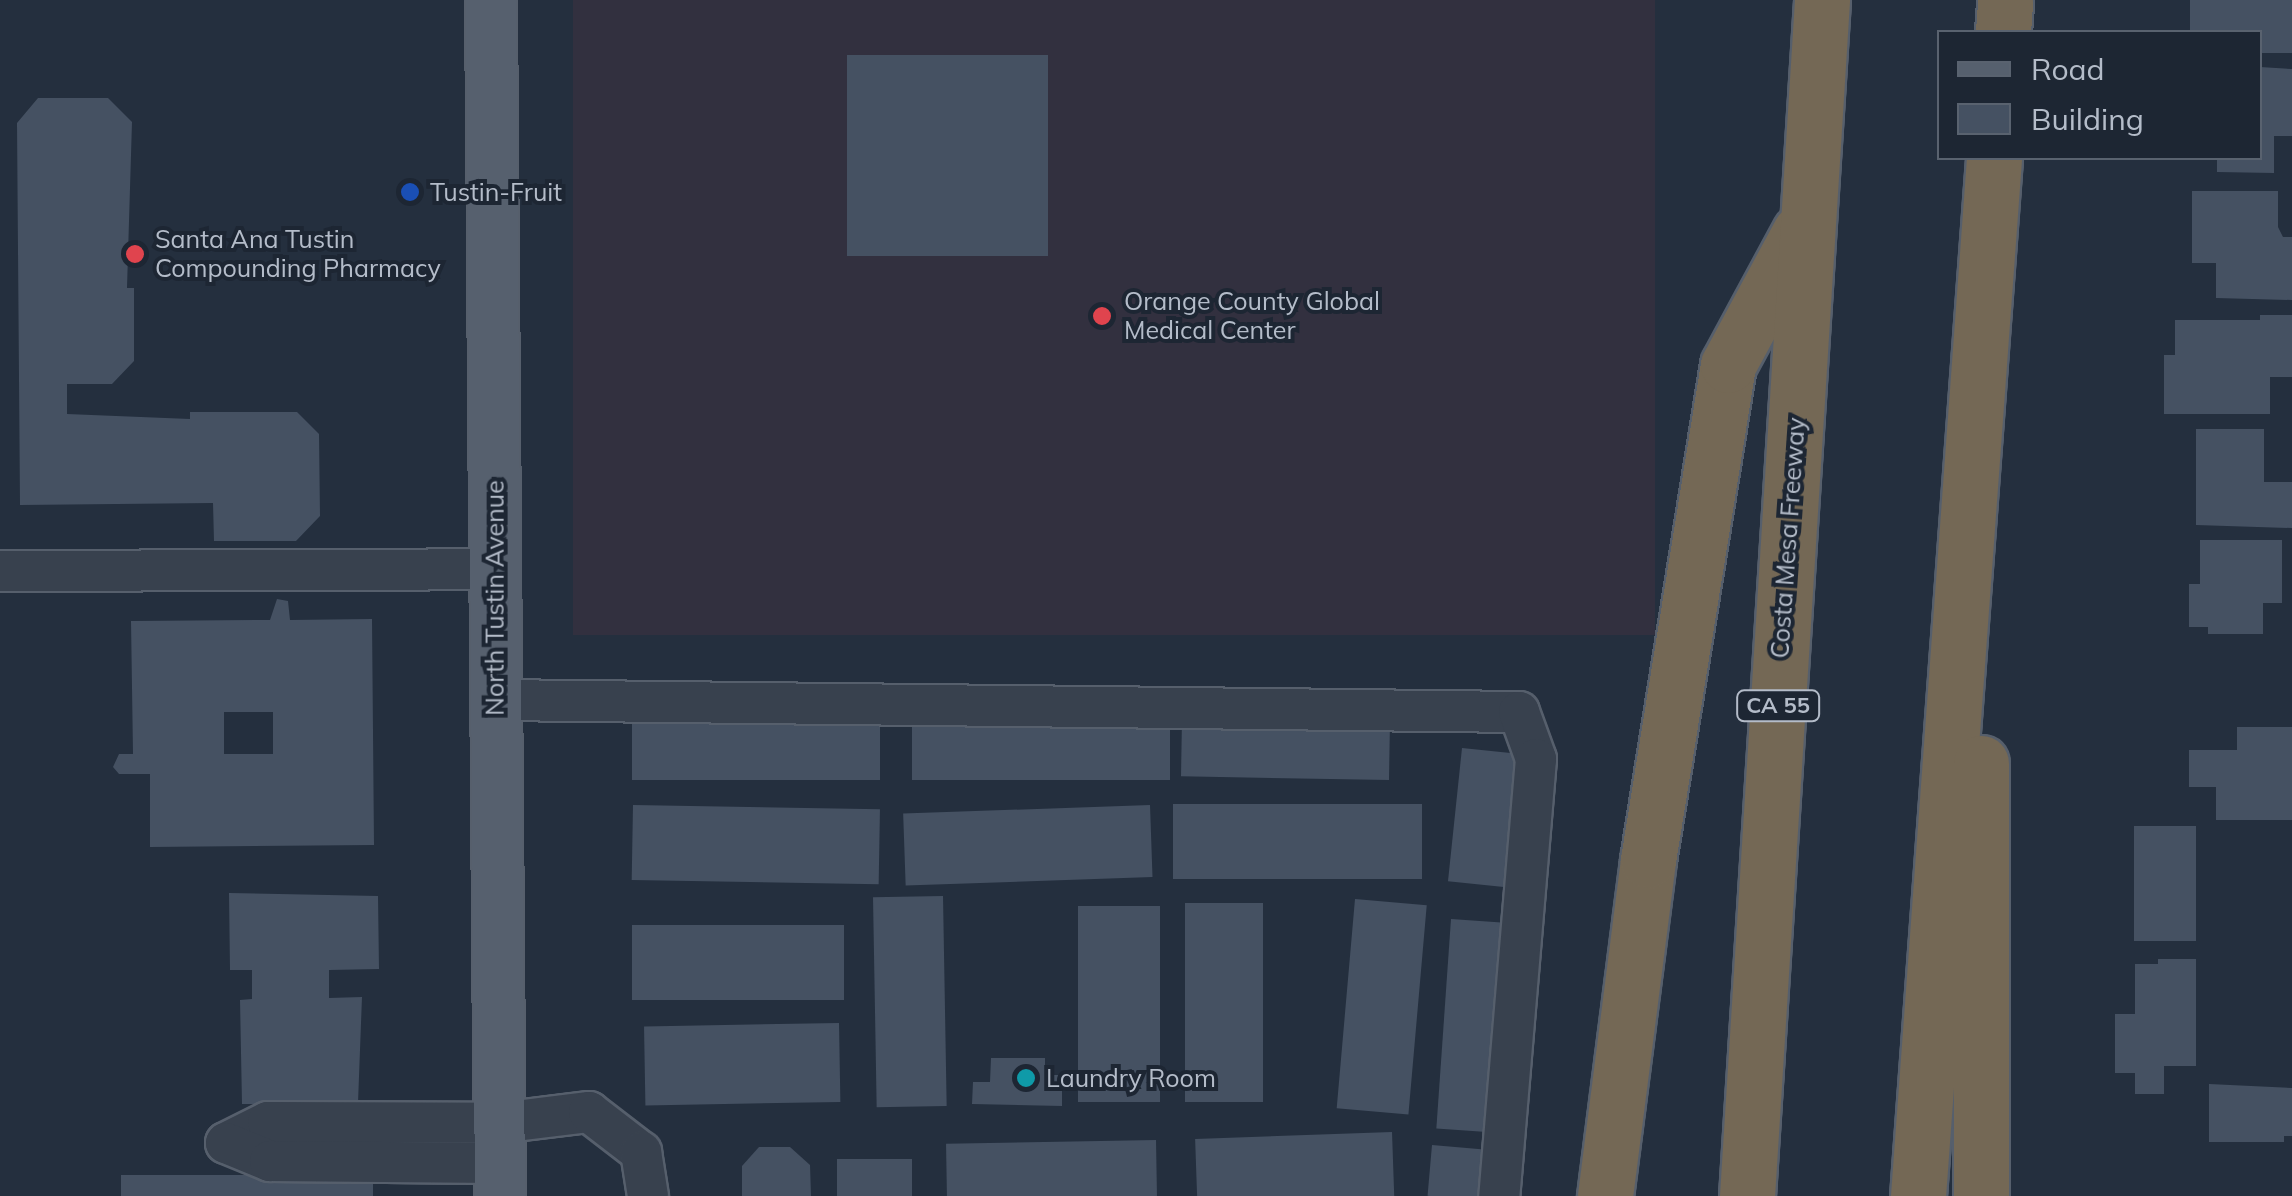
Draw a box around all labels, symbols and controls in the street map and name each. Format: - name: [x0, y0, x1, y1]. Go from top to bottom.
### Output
- legend: [1937, 30, 2262, 160]
- text: Road: [2031, 50, 2105, 88]
- text: Building: [2031, 100, 2144, 138]
- place label: Tustin-Fruit: [430, 177, 562, 207]
- marker: Tustin-Fruit: [399, 181, 421, 203]
- place label: Santa Ana Tustin Compounding Pharmacy: [155, 225, 441, 284]
- marker: Santa Ana Tustin Compounding Pharmacy: [124, 243, 146, 265]
- place label: Orange County Global Medical Center: [1124, 287, 1380, 346]
- marker: Orange County Global Medical Center: [1089, 303, 1115, 329]
- street label: Costa Mesa Freeway: [1765, 417, 1811, 659]
- street label: North Tustin Avenue: [480, 480, 510, 716]
- road number: CA 55: [1736, 689, 1820, 723]
- place label: Laundry Room: [1046, 1063, 1216, 1093]
- marker: Laundry Room: [1015, 1067, 1037, 1089]

